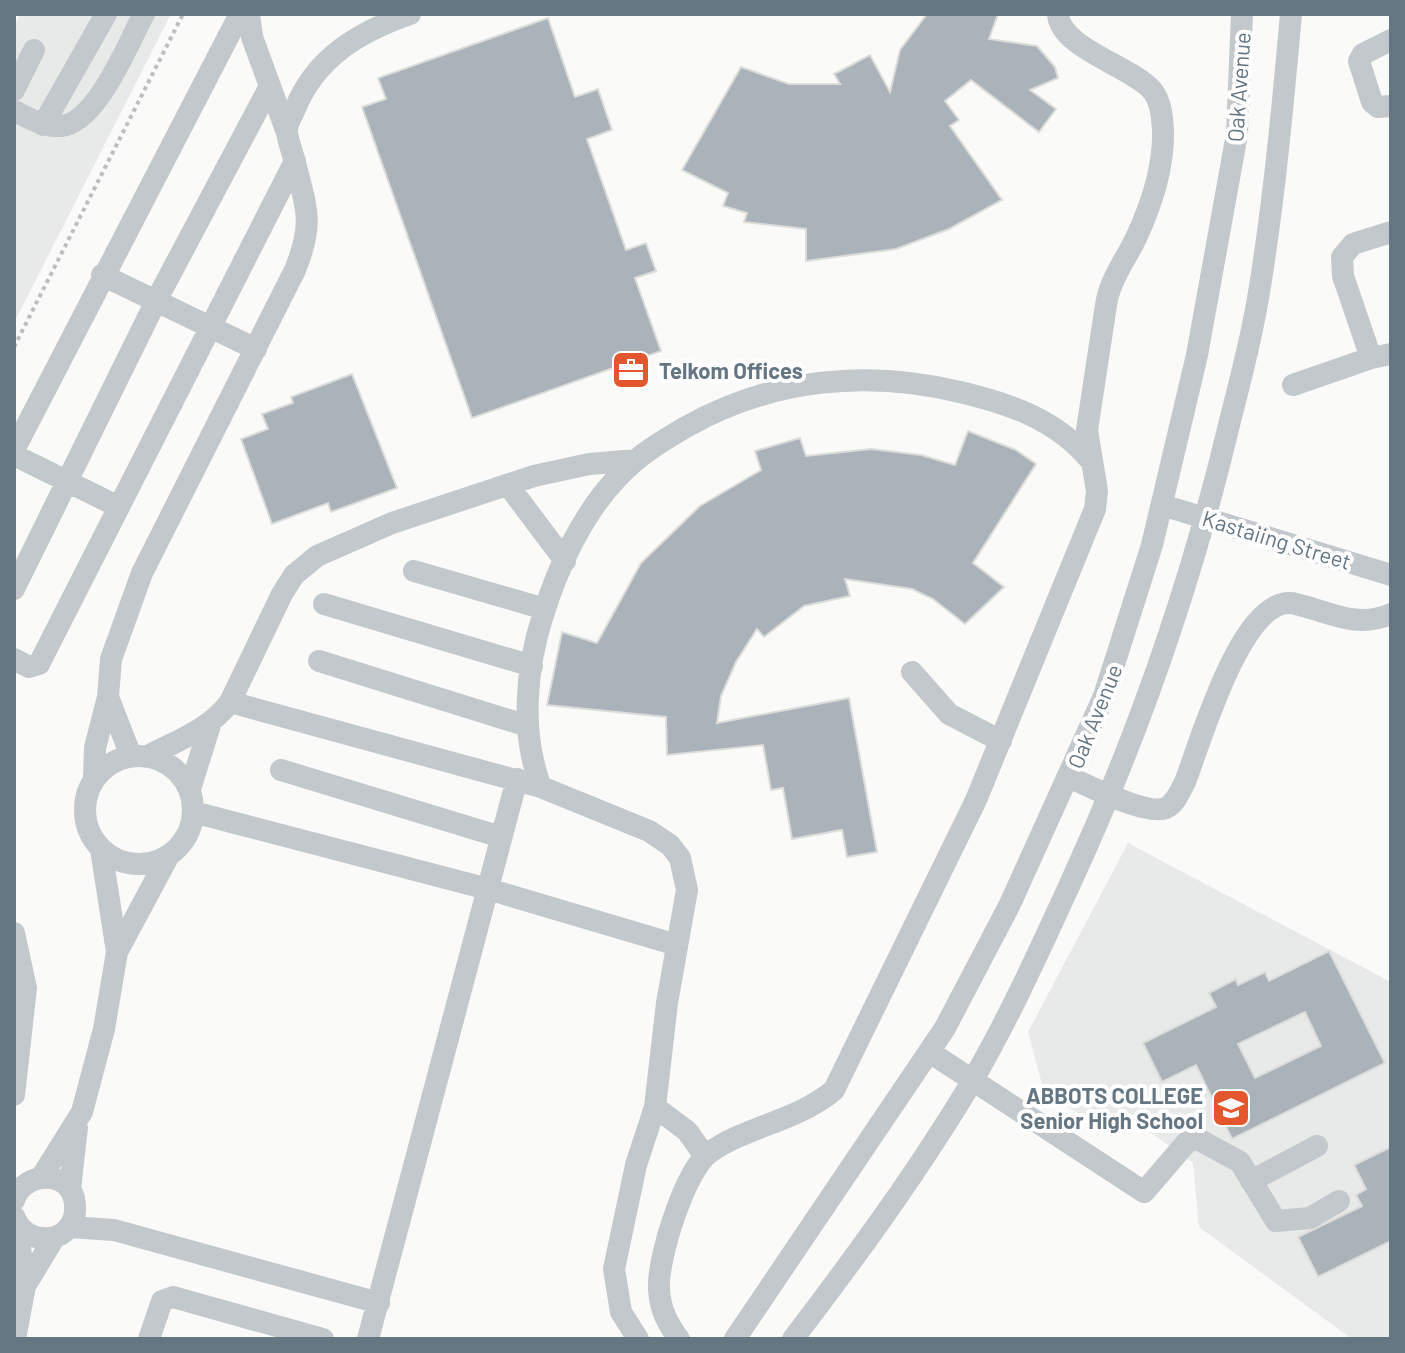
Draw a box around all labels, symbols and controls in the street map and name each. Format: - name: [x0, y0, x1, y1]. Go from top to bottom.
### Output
- street label: Oak Avenue: [1221, 31, 1255, 143]
- office icon: Telkom Offices: [610, 349, 652, 391]
- place label: Telkom Offices: [659, 357, 803, 383]
- street label: Kastaiing Street: [1200, 504, 1354, 574]
- street label: Oak Avenue: [1061, 660, 1127, 772]
- place label: ABBOTS COLLEGE Senior High School: [1020, 1082, 1203, 1133]
- school or university icon: ABBOTS COLLEGE Senior High School: [1210, 1087, 1252, 1129]

